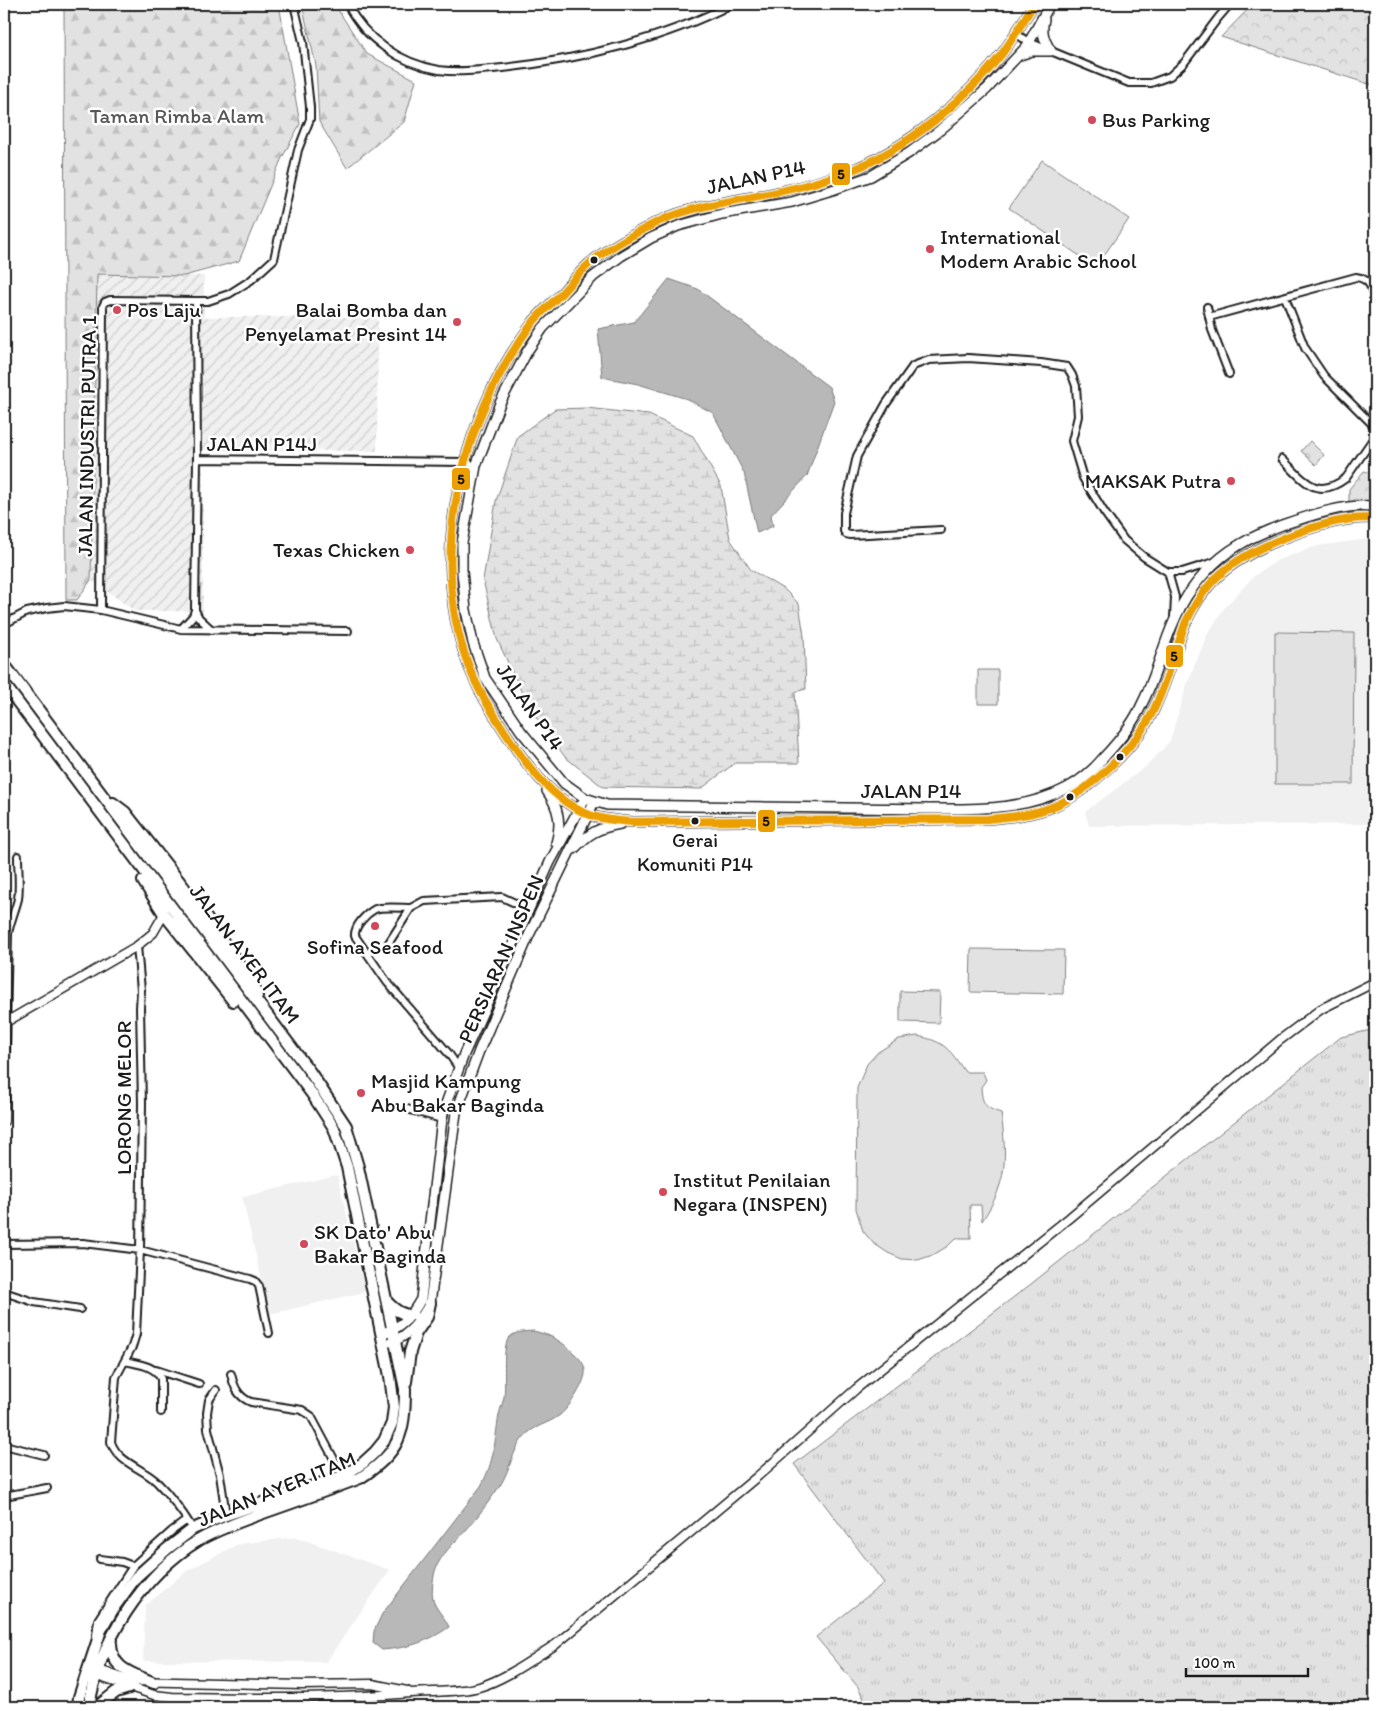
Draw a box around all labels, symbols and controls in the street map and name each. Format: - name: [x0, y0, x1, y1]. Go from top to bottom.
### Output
- park label: Taman Rimba Alam: [90, 103, 265, 128]
- place label: Bus Parking: [1102, 107, 1211, 132]
- marker: Bus Parking: [1086, 114, 1098, 126]
- street label: JALAN P14: [704, 154, 808, 199]
- line badge: 5: [831, 162, 851, 186]
- text: 5: [837, 166, 845, 183]
- place label: International Modern Arabic School: [940, 224, 1137, 273]
- marker: International Modern Arabic School: [924, 243, 936, 255]
- unlabelled marker: [589, 255, 599, 265]
- place label: Pos Laju: [127, 297, 201, 322]
- place label: Balai Bomba dan Penyelamat Presint 14: [245, 297, 447, 346]
- marker: Pos Laju: [111, 304, 123, 316]
- street label: JALAN INDUSTRI PUTRA 1: [72, 315, 101, 557]
- marker: Balai Bomba dan Penyelamat Presint 14: [451, 316, 463, 328]
- street label: JALAN P14J: [207, 431, 317, 456]
- line badge: 5: [451, 467, 471, 491]
- place label: MAKSAK Putra: [1085, 468, 1221, 493]
- text: 5: [457, 471, 465, 488]
- marker: MAKSAK Putra: [1225, 475, 1237, 487]
- place label: Texas Chicken: [273, 537, 400, 562]
- marker: Texas Chicken: [404, 544, 416, 556]
- line badge: 5: [1165, 644, 1184, 668]
- text: 5: [1170, 648, 1178, 665]
- street label: JALAN P14: [491, 658, 570, 755]
- unlabelled marker: [1115, 752, 1125, 762]
- street label: JALAN P14: [861, 778, 962, 803]
- unlabelled marker: [1065, 792, 1075, 802]
- line badge: 5: [757, 809, 776, 833]
- text: 5: [762, 813, 770, 830]
- marker: Gerai Komuniti P14: [690, 816, 700, 826]
- place label: Gerai Komuniti P14: [637, 828, 753, 876]
- street label: PERSIARAN INSPEN: [452, 871, 549, 1047]
- street label: JALAN AYER ITAM: [185, 879, 306, 1028]
- marker: Sofina Seafood: [369, 920, 381, 932]
- place label: Sofina Seafood: [307, 934, 444, 959]
- street label: LORONG MELOR: [111, 1021, 136, 1175]
- place label: Masjid Kampung Abu Bakar Baginda: [371, 1068, 544, 1117]
- marker: Masjid Kampung Abu Bakar Baginda: [355, 1087, 367, 1099]
- place label: Institut Penilaian Negara (INSPEN): [673, 1167, 830, 1216]
- marker: Institut Penilaian Negara (INSPEN): [657, 1186, 669, 1198]
- place label: SK Dato' Abu Bakar Baginda: [314, 1219, 446, 1268]
- marker: SK Dato' Abu Bakar Baginda: [298, 1238, 310, 1250]
- street label: JALAN AYER ITAM: [194, 1445, 359, 1532]
- scale bar: [1186, 1646, 1309, 1678]
- text: 100 m: [1194, 1654, 1236, 1672]

